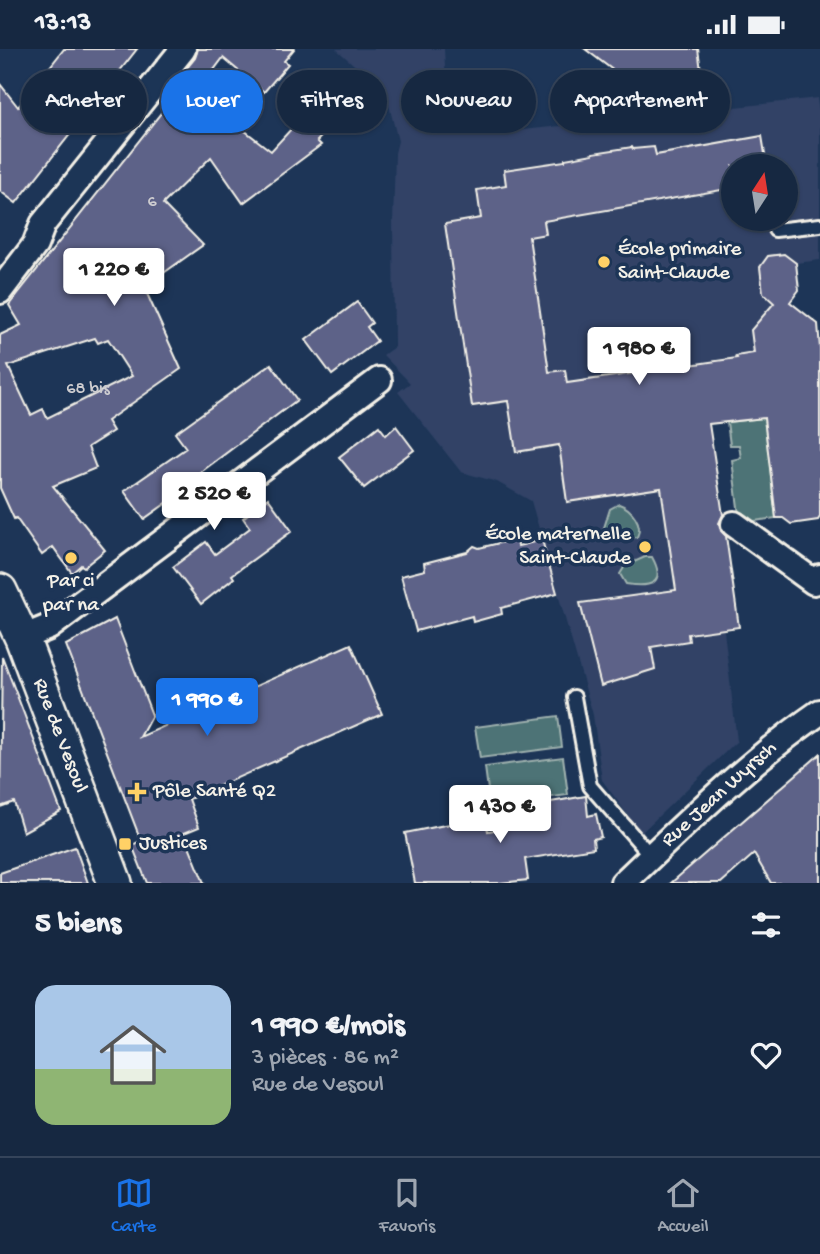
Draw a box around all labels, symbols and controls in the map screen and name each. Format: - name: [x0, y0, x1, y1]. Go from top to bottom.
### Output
- text: 13:13: [35, 9, 91, 40]
- chip: Acheter: [21, 70, 147, 133]
- chip: Louer: [161, 70, 263, 133]
- chip: Filtres: [277, 70, 387, 133]
- chip: Nouveau: [401, 70, 536, 133]
- chip: Appartement: [550, 70, 730, 133]
- north arrow: [721, 154, 798, 231]
- map controls: [721, 154, 798, 231]
- house number: 6: [147, 192, 157, 213]
- place label: École primaire Saint-Claude: [618, 238, 742, 287]
- pin: 1 220 €: [49, 249, 179, 308]
- marker: École primaire Saint-Claude: [596, 254, 612, 270]
- text: 1 220 €: [79, 257, 149, 284]
- pin: 1 980 €: [574, 327, 704, 387]
- text: 1 980 €: [603, 336, 675, 363]
- house number: 68 bis: [66, 379, 111, 400]
- pin: 2 520 €: [149, 473, 279, 532]
- text: 2 520 €: [178, 481, 250, 508]
- place label: École maternelle Saint-Claude: [485, 523, 632, 572]
- marker: École maternelle Saint-Claude: [637, 539, 653, 555]
- marker: Par ci par na: [63, 550, 79, 566]
- place label: Par ci par na: [42, 570, 100, 619]
- street label: Rue de Vesoul: [26, 675, 92, 797]
- pin: 1 990 €: [142, 679, 272, 738]
- text: 1 990 €: [172, 687, 242, 714]
- street label: Rue Jean Wyrsch: [657, 737, 783, 853]
- place label: Pôle Santé Q2: [152, 780, 276, 805]
- marker: Pôle Santé Q2: [127, 782, 147, 802]
- pin: 1 430 €: [435, 785, 565, 845]
- text: 1 430 €: [465, 794, 535, 821]
- place label: Justices: [139, 832, 208, 857]
- marker: Justices: [117, 836, 133, 852]
- icon: filters: [747, 906, 785, 944]
- text: 5 biens: [35, 908, 121, 943]
- text: 1 990 €/mois: [252, 1010, 405, 1045]
- icon: home: [91, 1013, 175, 1097]
- icon: heart: [747, 1036, 785, 1074]
- text: 3 pièces · 86 m²: [252, 1045, 399, 1072]
- text: Rue de Vesoul: [252, 1072, 384, 1099]
- tab: Carte: [111, 1174, 156, 1239]
- tab: Favoris: [379, 1174, 435, 1239]
- tab: Accueil: [658, 1174, 709, 1239]

